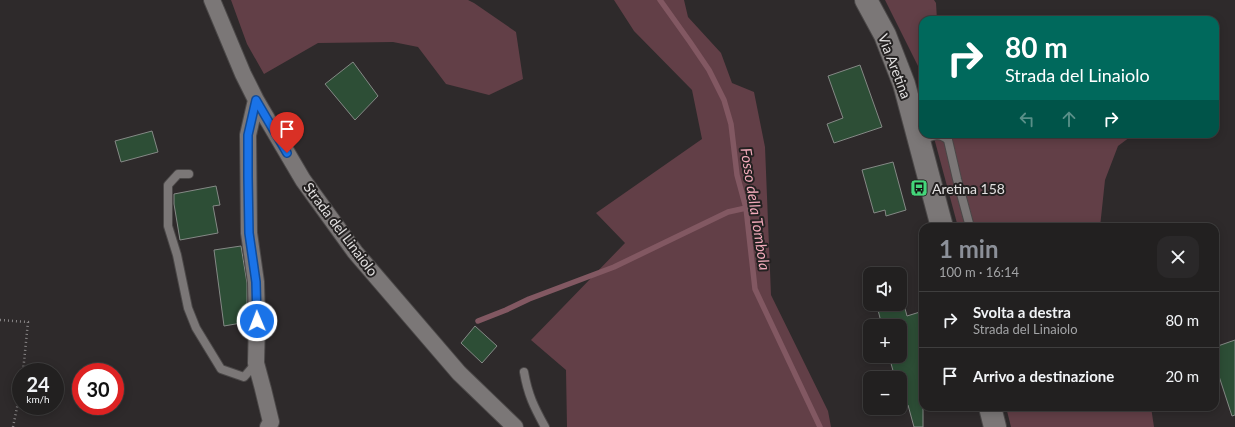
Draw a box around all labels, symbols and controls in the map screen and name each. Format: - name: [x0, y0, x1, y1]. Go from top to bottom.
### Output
- text: 80 m: [1005, 30, 1068, 64]
- street label: Via Aretina: [875, 31, 915, 101]
- icon: right: [939, 32, 991, 84]
- text: Strada del Linaiolo: [1005, 64, 1150, 86]
- icon: left: [1016, 108, 1038, 130]
- icon: ahead: [1058, 108, 1080, 130]
- icon: right: [1100, 108, 1122, 130]
- pin: [270, 112, 304, 153]
- icon: arrive: [276, 118, 298, 140]
- water label: Fosso della Tombola: [737, 146, 775, 272]
- bus stop icon: Aretina 158: [909, 178, 929, 198]
- street label: Strada del Linaiolo: [300, 179, 382, 279]
- place label: Aretina 158: [932, 180, 1005, 197]
- text: 1 min: [939, 234, 999, 263]
- button: close: [1157, 236, 1199, 278]
- text: 100 m · 16:14: [939, 264, 1019, 280]
- map controls: [863, 267, 907, 415]
- button: sound: [863, 267, 907, 311]
- position arrow: [236, 300, 278, 342]
- text: Svolta a destra: [973, 303, 1071, 321]
- icon: right: [939, 309, 961, 331]
- text: 80 m: [1165, 311, 1199, 329]
- button: +: [863, 319, 907, 363]
- text: Strada del Linaiolo: [973, 321, 1078, 337]
- speed limit sign: 30: [72, 363, 124, 415]
- icon: arrive: [939, 365, 961, 387]
- text: Arrivo a destinazione: [973, 367, 1114, 385]
- text: 20 m: [1165, 367, 1199, 385]
- button: −: [863, 371, 907, 415]
- text: 24: [26, 372, 50, 396]
- text: km/h: [26, 393, 50, 405]

